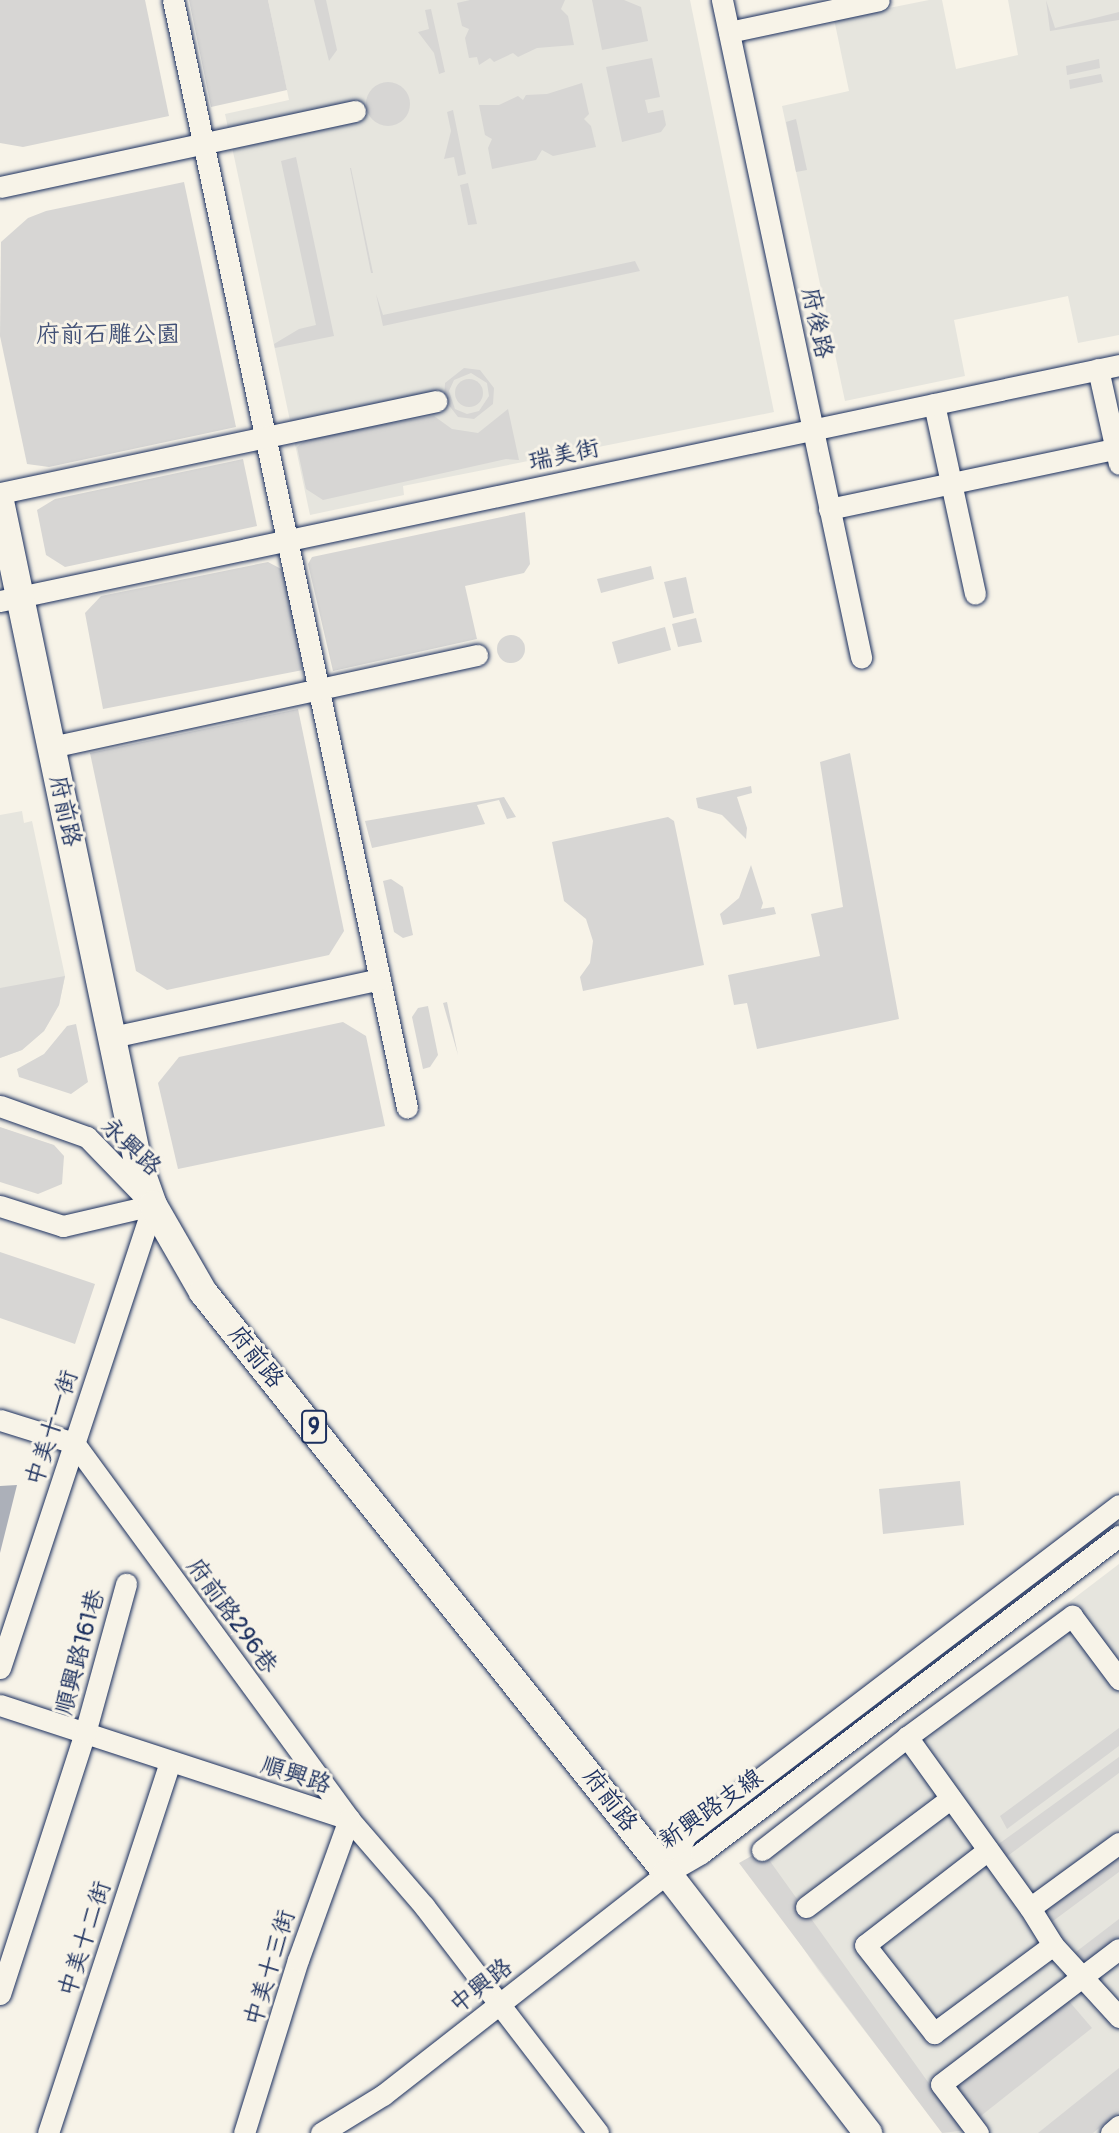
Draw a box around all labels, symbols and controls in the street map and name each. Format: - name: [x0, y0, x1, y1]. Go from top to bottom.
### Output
- street label: 府後路: [795, 285, 839, 361]
- park label: 府前石雕公園: [36, 321, 180, 349]
- street label: 瑞美街: [526, 433, 602, 477]
- street label: 府前路: [43, 773, 87, 849]
- street label: 永興路: [95, 1112, 167, 1182]
- street label: 府前路: [222, 1320, 290, 1394]
- street label: 中美十一街: [20, 1366, 84, 1490]
- road number: 9: [300, 1408, 328, 1446]
- street label: 府前路296巷: [180, 1553, 284, 1679]
- street label: 順興路161巷: [49, 1586, 111, 1718]
- street label: 順興路: [257, 1750, 335, 1800]
- street label: 府前路: [576, 1763, 644, 1837]
- street label: 新興路支線: [654, 1763, 768, 1855]
- street label: 中美十二街: [53, 1877, 117, 2001]
- street label: 中美十三街: [239, 1906, 301, 2030]
- street label: 中興路: [444, 1952, 518, 2020]

